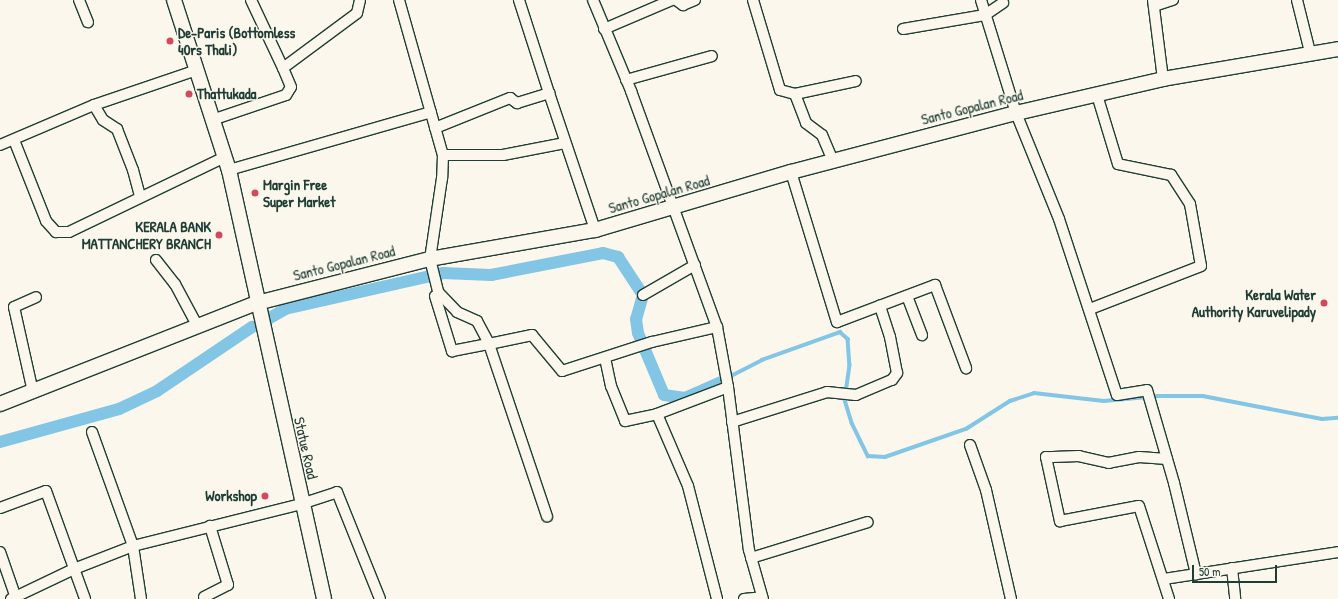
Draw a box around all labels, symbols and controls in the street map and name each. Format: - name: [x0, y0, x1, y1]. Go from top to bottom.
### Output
- place label: De-Paris (Bottomless 40rs Thali): [178, 23, 295, 58]
- marker: De-Paris (Bottomless 40rs Thali): [165, 36, 175, 46]
- place label: Thattukada: [197, 85, 256, 103]
- street label: Santo Gopalan Road: [919, 86, 1025, 128]
- marker: Thattukada: [184, 89, 194, 99]
- street label: Santo Gopalan Road: [606, 171, 712, 217]
- place label: Margin Free Super Market: [263, 175, 335, 210]
- marker: Margin Free Super Market: [250, 188, 260, 198]
- place label: KERALA BANK MATTANCHERY BRANCH: [82, 217, 211, 252]
- marker: KERALA BANK MATTANCHERY BRANCH: [214, 230, 224, 240]
- street label: Santo Gopalan Road: [291, 242, 397, 284]
- place label: Kerala Water Authority Karuvelipady: [1192, 285, 1316, 320]
- marker: Kerala Water Authority Karuvelipady: [1319, 298, 1329, 308]
- street label: Statue Road: [290, 415, 322, 481]
- place label: Workshop: [205, 487, 257, 505]
- marker: Workshop: [260, 491, 270, 501]
- scale bar: [1194, 557, 1279, 583]
- text: 50 m: [1199, 563, 1220, 580]

